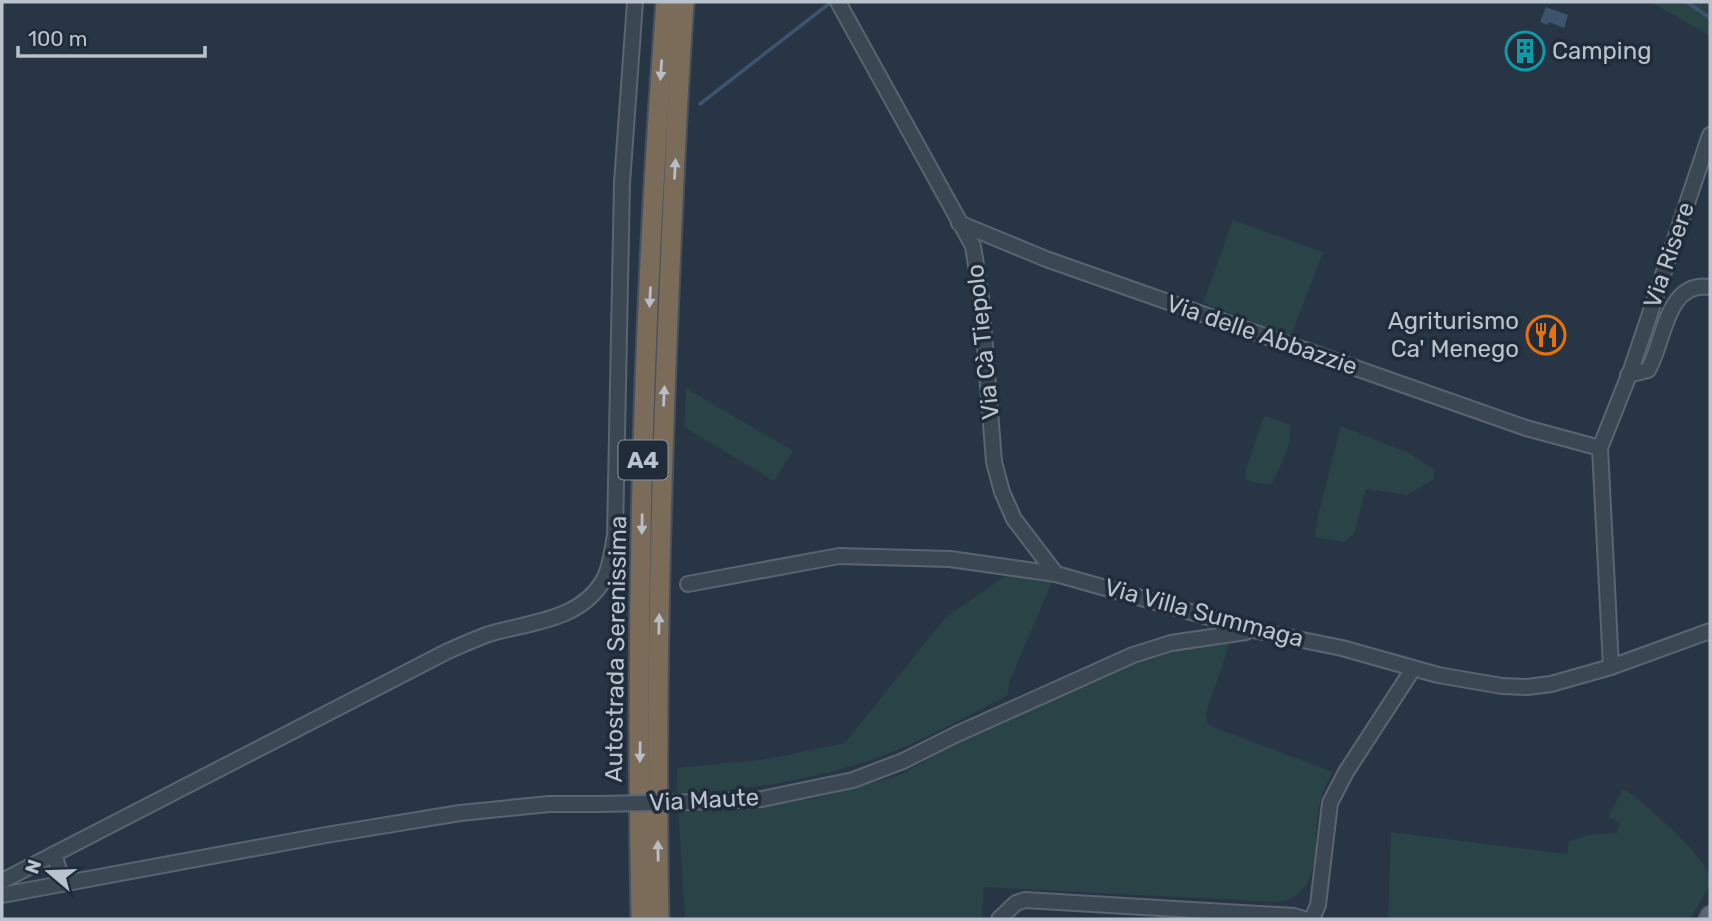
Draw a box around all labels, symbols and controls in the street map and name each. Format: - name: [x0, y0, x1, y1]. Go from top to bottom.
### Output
- scale bar: [18, 14, 205, 58]
- text: 100 m: [28, 26, 87, 51]
- building icon: Camping: [1504, 30, 1546, 72]
- place label: Camping: [1552, 37, 1652, 65]
- one-way arrow: [655, 59, 666, 81]
- one-way arrow: [669, 158, 680, 180]
- street label: Via Risere: [1638, 198, 1700, 312]
- street label: Via Cà Tiepolo: [961, 263, 1005, 421]
- one-way arrow: [644, 286, 655, 308]
- street label: Via delle Abbazzie: [1163, 289, 1361, 381]
- place label: Agriturismo Ca' Menego: [1388, 307, 1519, 363]
- restaurant icon: Agriturismo Ca' Menego: [1525, 314, 1567, 356]
- one-way arrow: [659, 385, 670, 407]
- road number: A4: [618, 440, 668, 480]
- one-way arrow: [636, 514, 648, 536]
- street label: Autostrada Serenissima: [600, 515, 632, 783]
- street label: Via Villa Summaga: [1101, 573, 1307, 653]
- one-way arrow: [653, 612, 665, 634]
- one-way arrow: [634, 741, 645, 763]
- street label: Via Maute: [648, 783, 760, 817]
- north arrow: [14, 837, 84, 907]
- one-way arrow: [652, 840, 664, 862]
- text: N: [20, 856, 46, 877]

